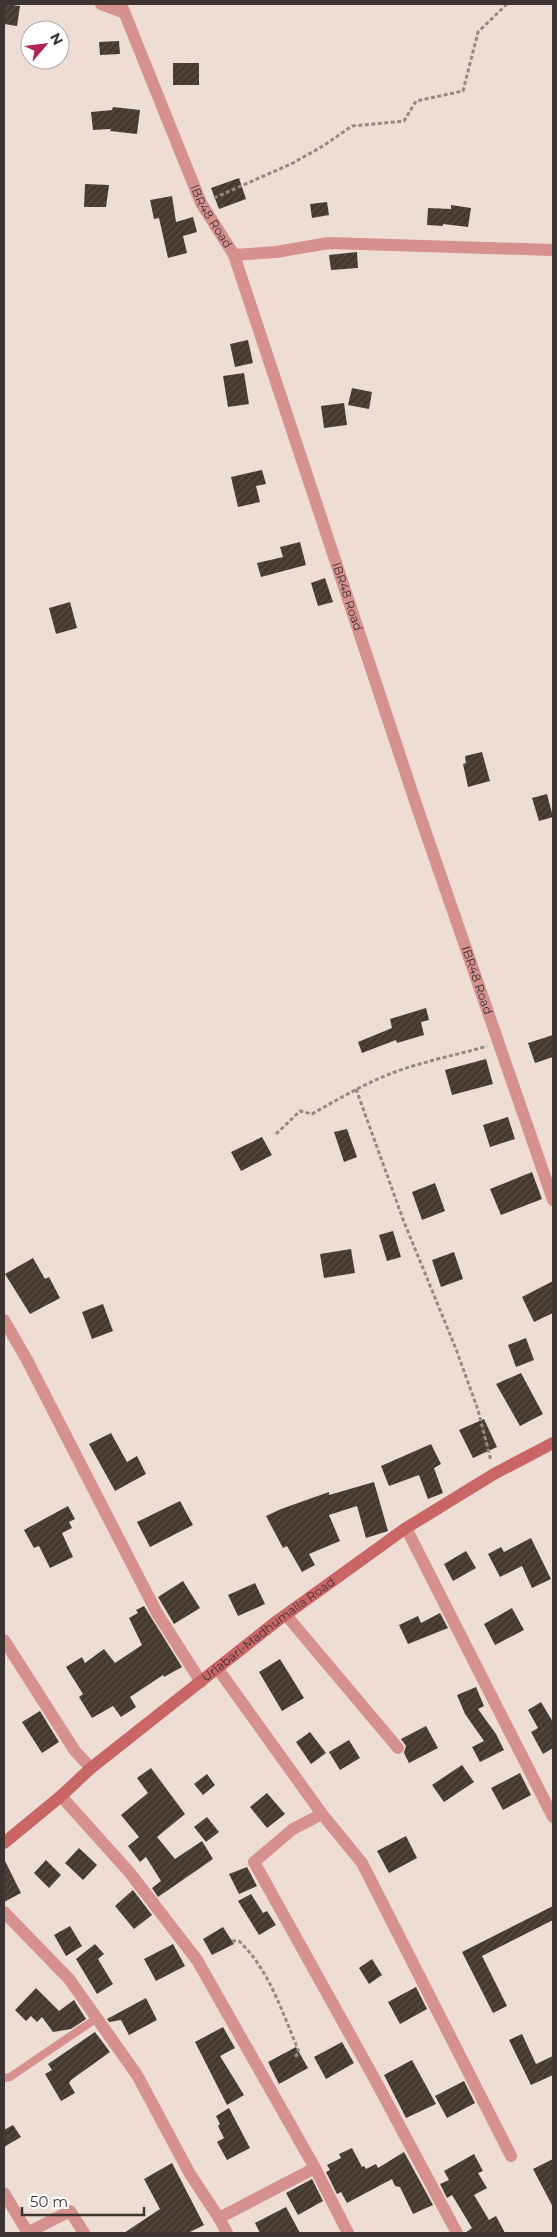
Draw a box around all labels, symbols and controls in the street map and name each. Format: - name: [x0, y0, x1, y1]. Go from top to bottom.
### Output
- north arrow: [20, 20, 70, 70]
- text: N: [46, 30, 67, 48]
- street label: IBR48 Road: [187, 182, 236, 251]
- street label: IBR48 Road: [329, 560, 366, 633]
- street label: IBR48 Road: [459, 944, 496, 1016]
- street label: Urlabari-Madhumalla Road: [199, 1574, 338, 1685]
- scale bar: [22, 2184, 145, 2216]
- text: 50 m: [30, 2192, 68, 2211]

